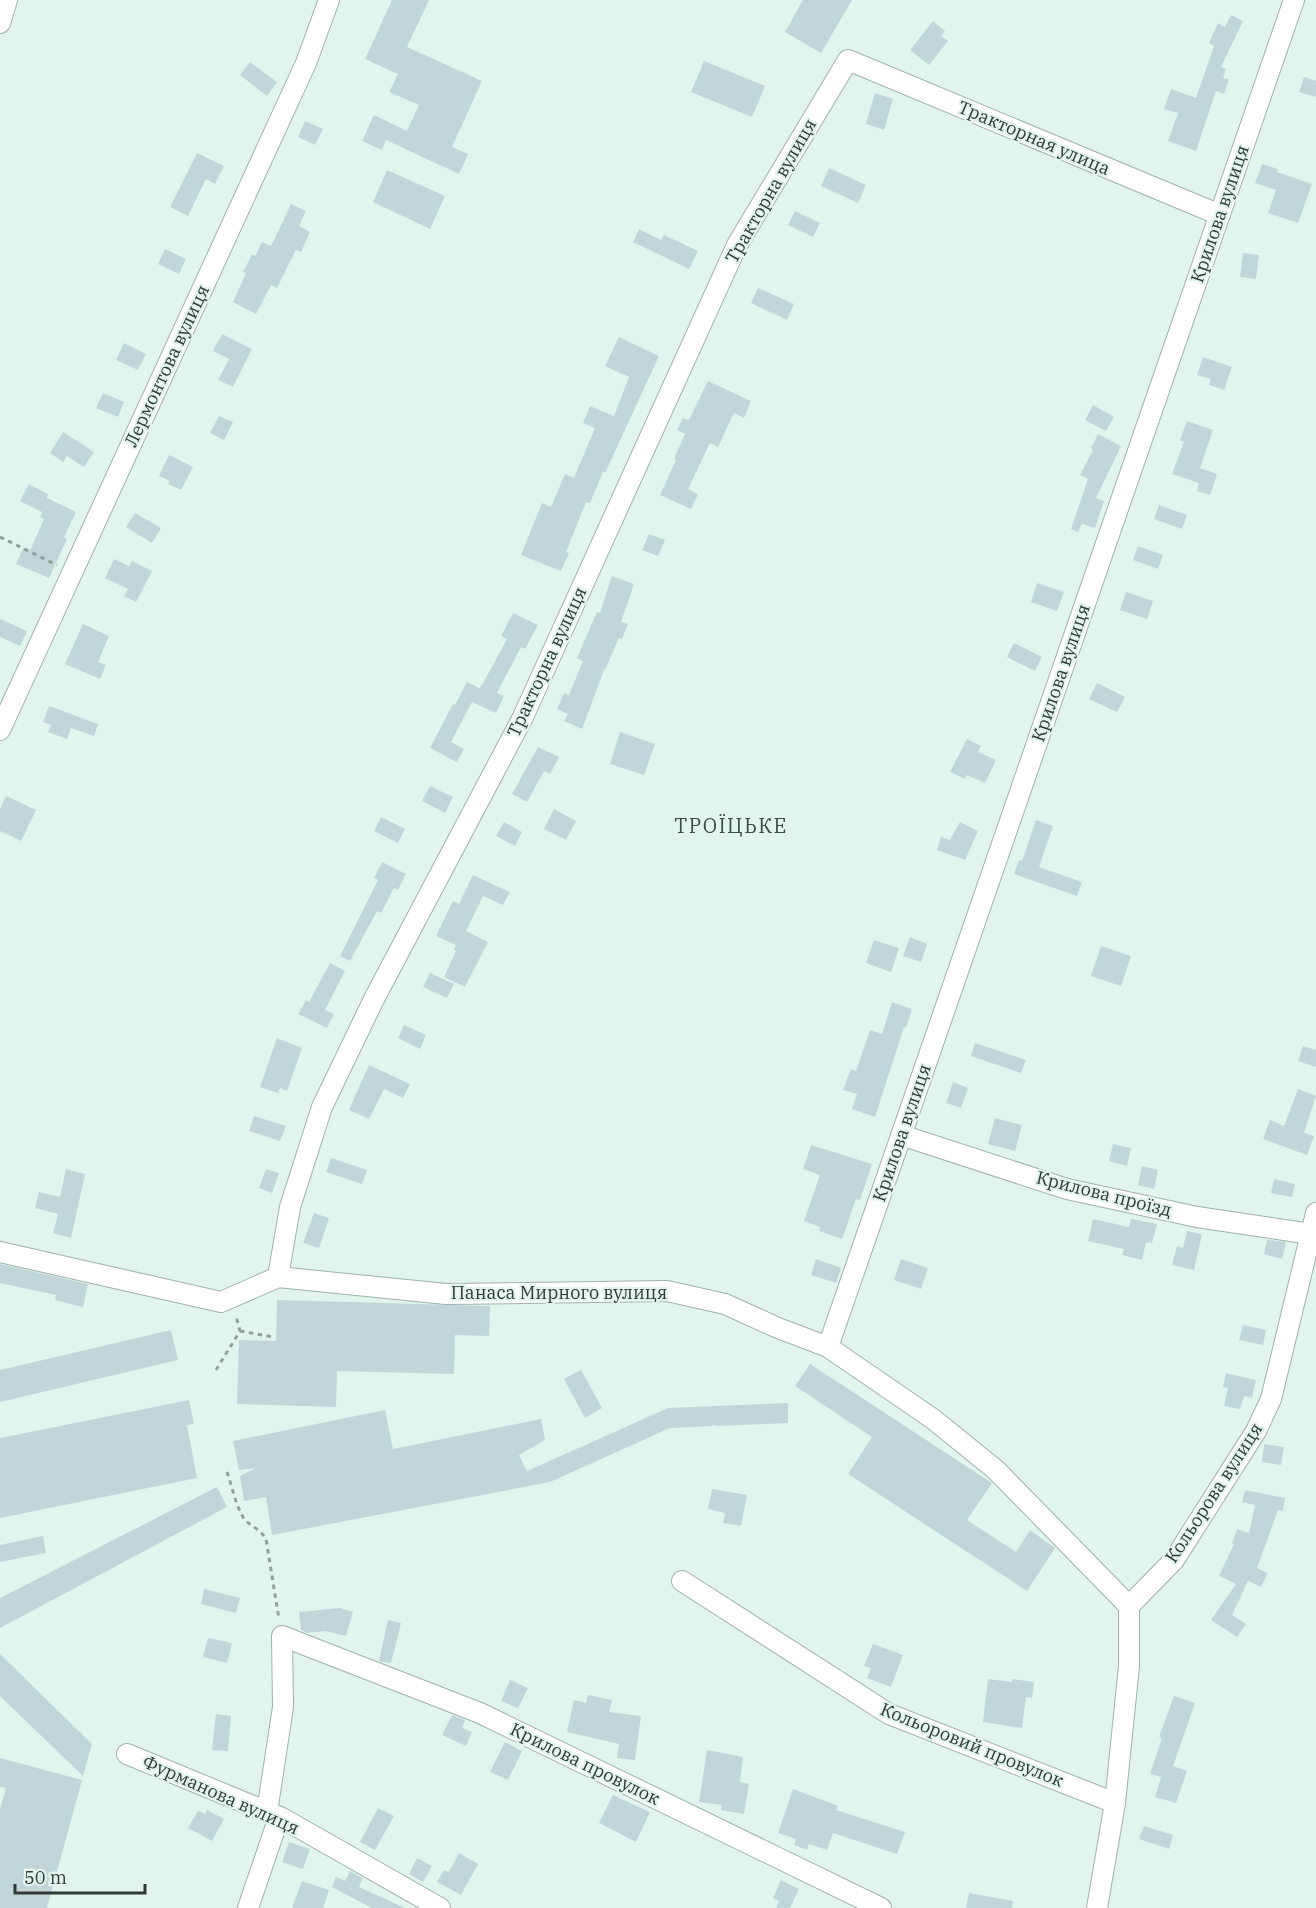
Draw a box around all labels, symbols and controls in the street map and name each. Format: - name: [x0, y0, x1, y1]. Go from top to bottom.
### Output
- street label: Тракторная улица: [955, 95, 1114, 180]
- street label: Тракторна вулиця: [720, 114, 821, 267]
- street label: Крилова вулиця: [1185, 142, 1254, 286]
- street label: Лермонтова вулиця: [119, 281, 214, 450]
- street label: Тракторна вулиця: [502, 583, 591, 741]
- street label: Крилова вулиця: [1026, 601, 1095, 745]
- district label: ТРОЇЦЬКЕ: [674, 812, 788, 839]
- street label: Крилова вулиця: [867, 1061, 936, 1205]
- street label: Крилова проїзд: [1034, 1166, 1174, 1221]
- street label: Панаса Мирного вулиця: [451, 1281, 667, 1304]
- street label: Кольорова вулиця: [1160, 1418, 1267, 1567]
- street label: Кольоровий провулок: [877, 1697, 1068, 1792]
- street label: Крилова провулок: [507, 1717, 664, 1810]
- street label: Фурманова вулиця: [139, 1750, 303, 1839]
- scale bar: [15, 1857, 146, 1895]
- text: 50 m: [24, 1866, 67, 1889]

